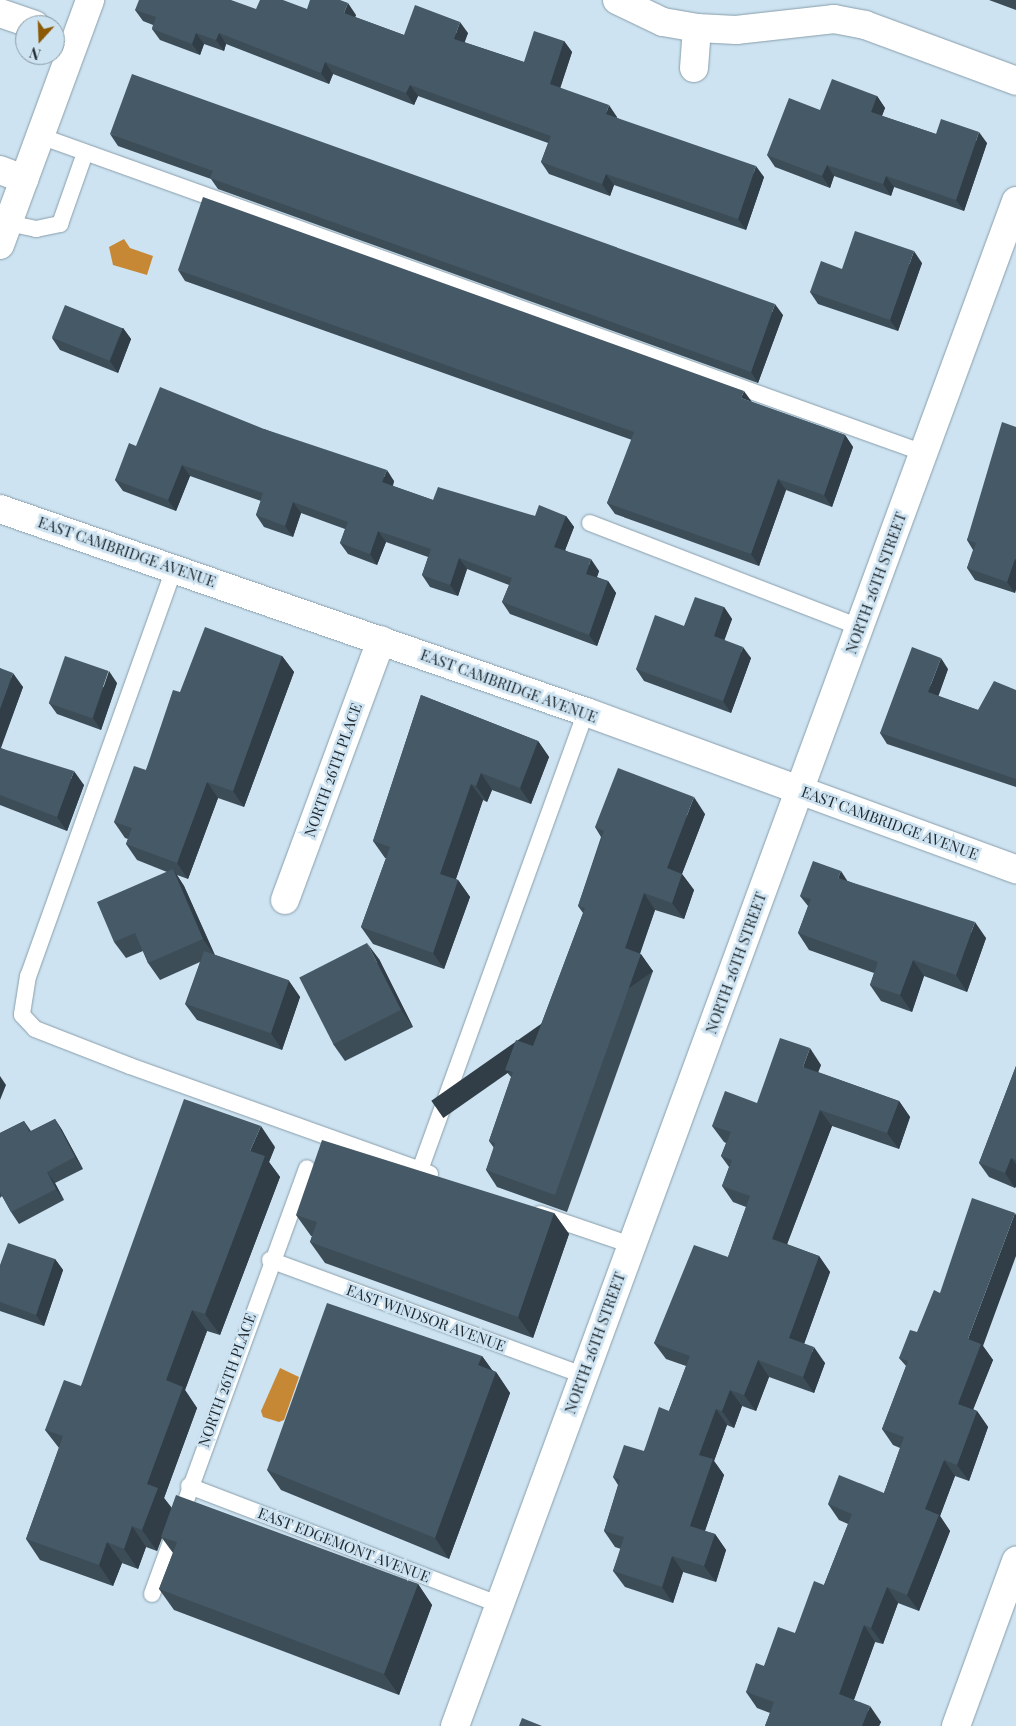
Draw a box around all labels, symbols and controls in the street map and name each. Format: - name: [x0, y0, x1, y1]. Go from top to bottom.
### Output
- north arrow: [15, 15, 65, 65]
- text: N: [27, 43, 43, 64]
- street label: NORTH 26TH STREET: [842, 510, 910, 656]
- street label: EAST CAMBRIDGE AVENUE: [35, 513, 219, 591]
- street label: EAST CAMBRIDGE AVENUE: [418, 645, 600, 727]
- street label: NORTH 26TH PLACE: [300, 701, 366, 839]
- street label: EAST CAMBRIDGE AVENUE: [799, 782, 981, 864]
- street label: NORTH 26TH STREET: [702, 890, 770, 1036]
- street label: NORTH 26TH STREET: [561, 1270, 629, 1416]
- street label: EAST WINDSOR AVENUE: [343, 1281, 509, 1355]
- street label: NORTH 26TH PLACE: [194, 1311, 260, 1449]
- street label: EAST EDGEMONT AVENUE: [255, 1504, 433, 1586]

